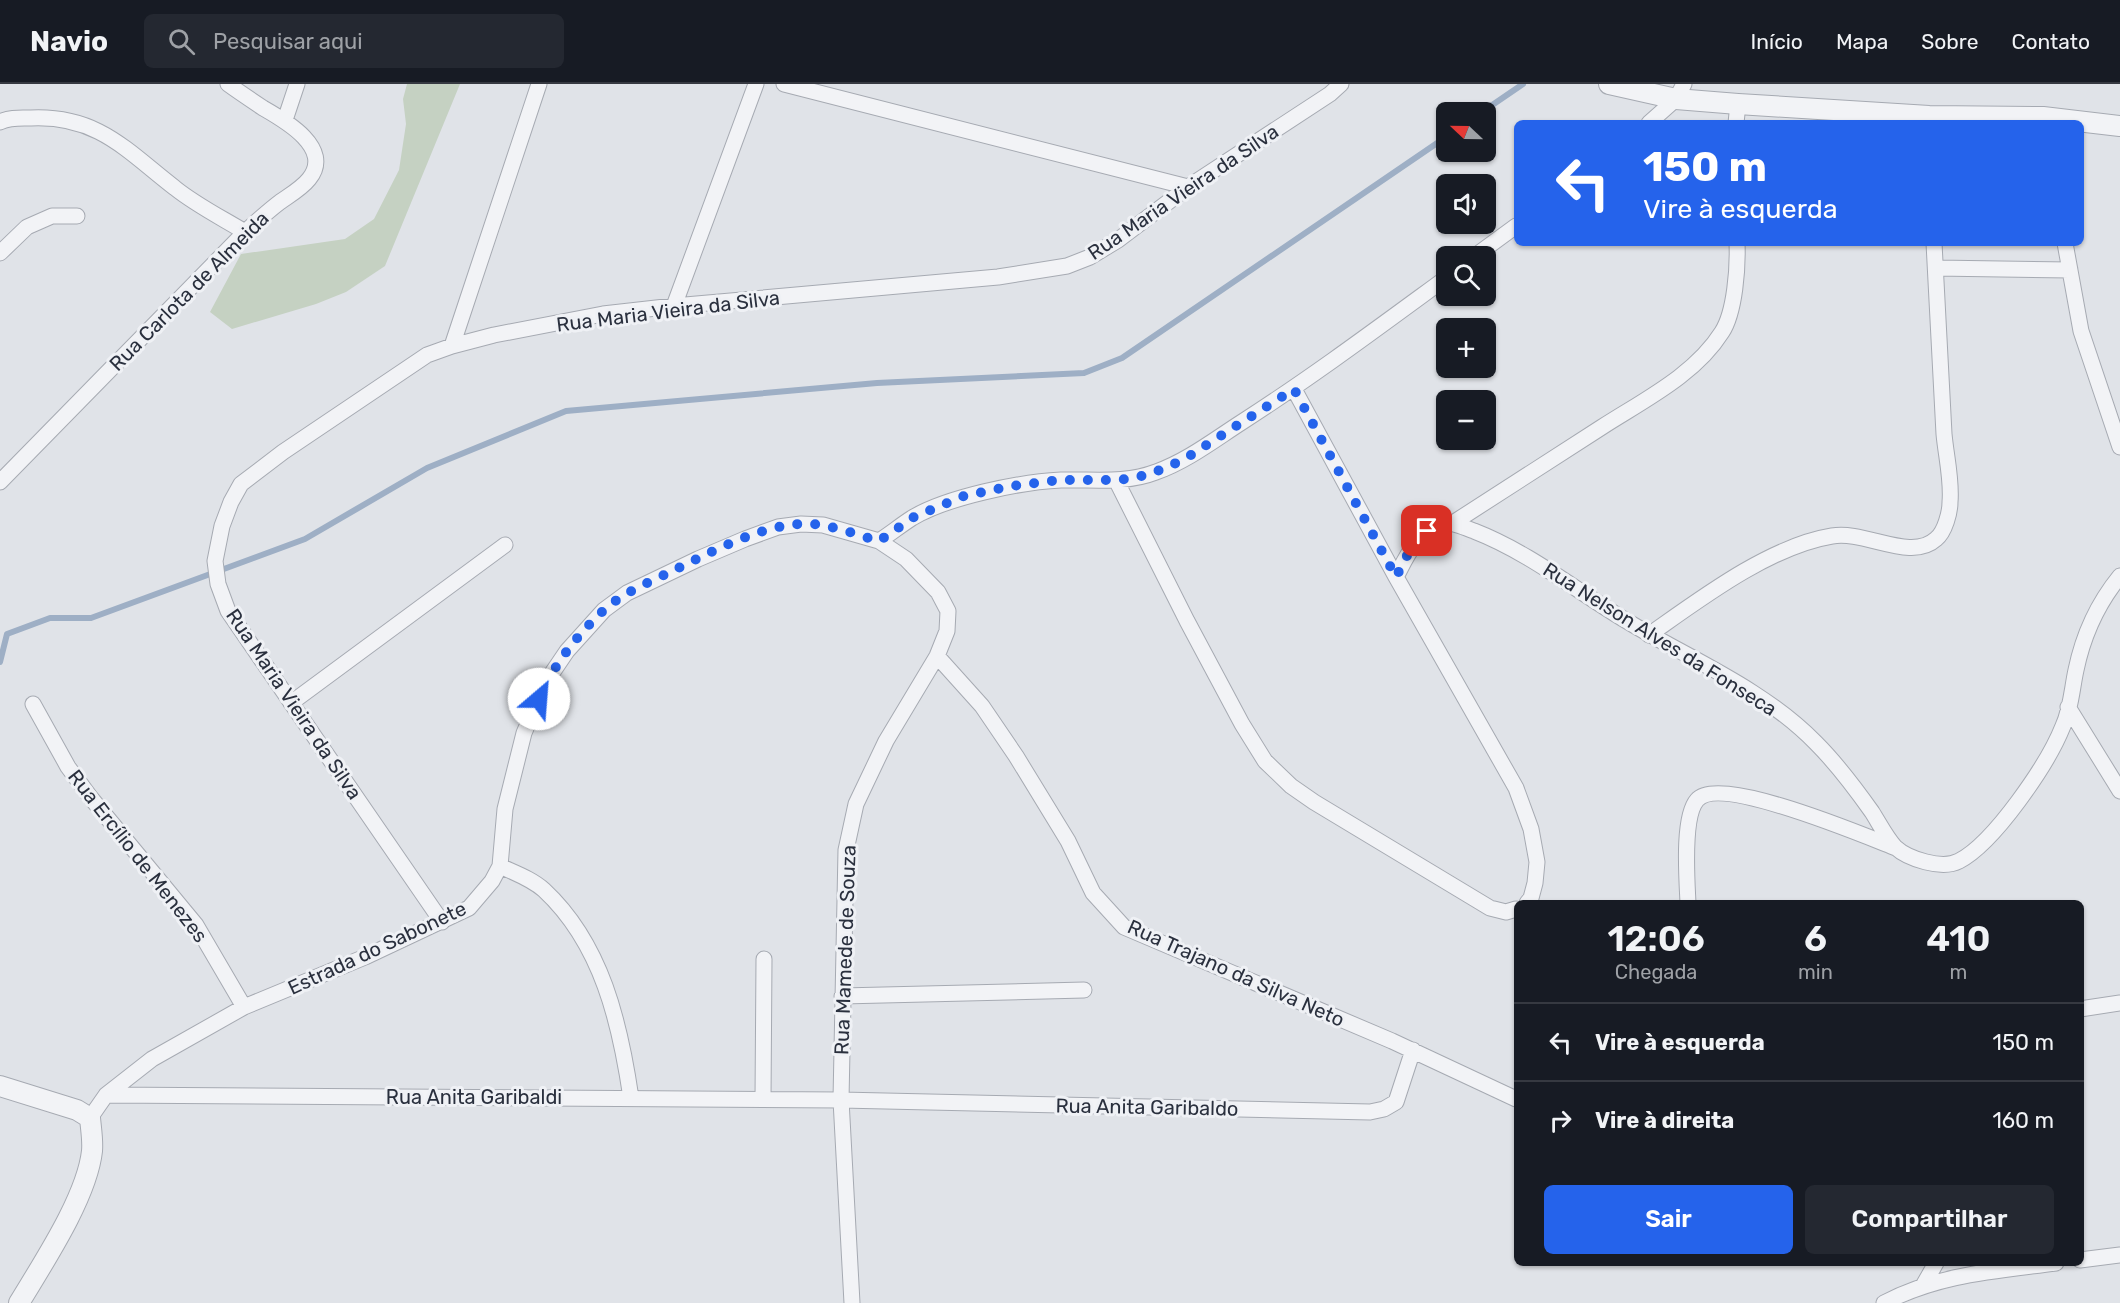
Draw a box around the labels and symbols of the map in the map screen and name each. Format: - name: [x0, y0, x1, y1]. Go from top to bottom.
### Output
- north arrow: [1436, 102, 1496, 162]
- street label: Rua Maria Vieira da Silva: [1083, 119, 1283, 265]
- street label: Rua Carlota de Almeida: [104, 206, 274, 376]
- street label: Rua Maria Vieira da Silva: [555, 285, 781, 337]
- pin: [1401, 505, 1452, 556]
- street label: Rua Nelson Alves da Fonseca: [1539, 557, 1781, 721]
- street label: Rua Maria Vieira da Silva: [221, 604, 367, 804]
- position arrow: [507, 667, 571, 731]
- street label: Rua Ercílio de Menezes: [63, 765, 213, 947]
- street label: Rua Mamede de Souza: [829, 845, 861, 1055]
- street label: Estrada do Sabonete: [284, 896, 470, 1000]
- street label: Rua Trajano da Silva Neto: [1124, 914, 1348, 1032]
- street label: Rua Anita Garibaldi: [386, 1085, 562, 1109]
- street label: Rua Anita Garibaldo: [1055, 1093, 1239, 1121]

